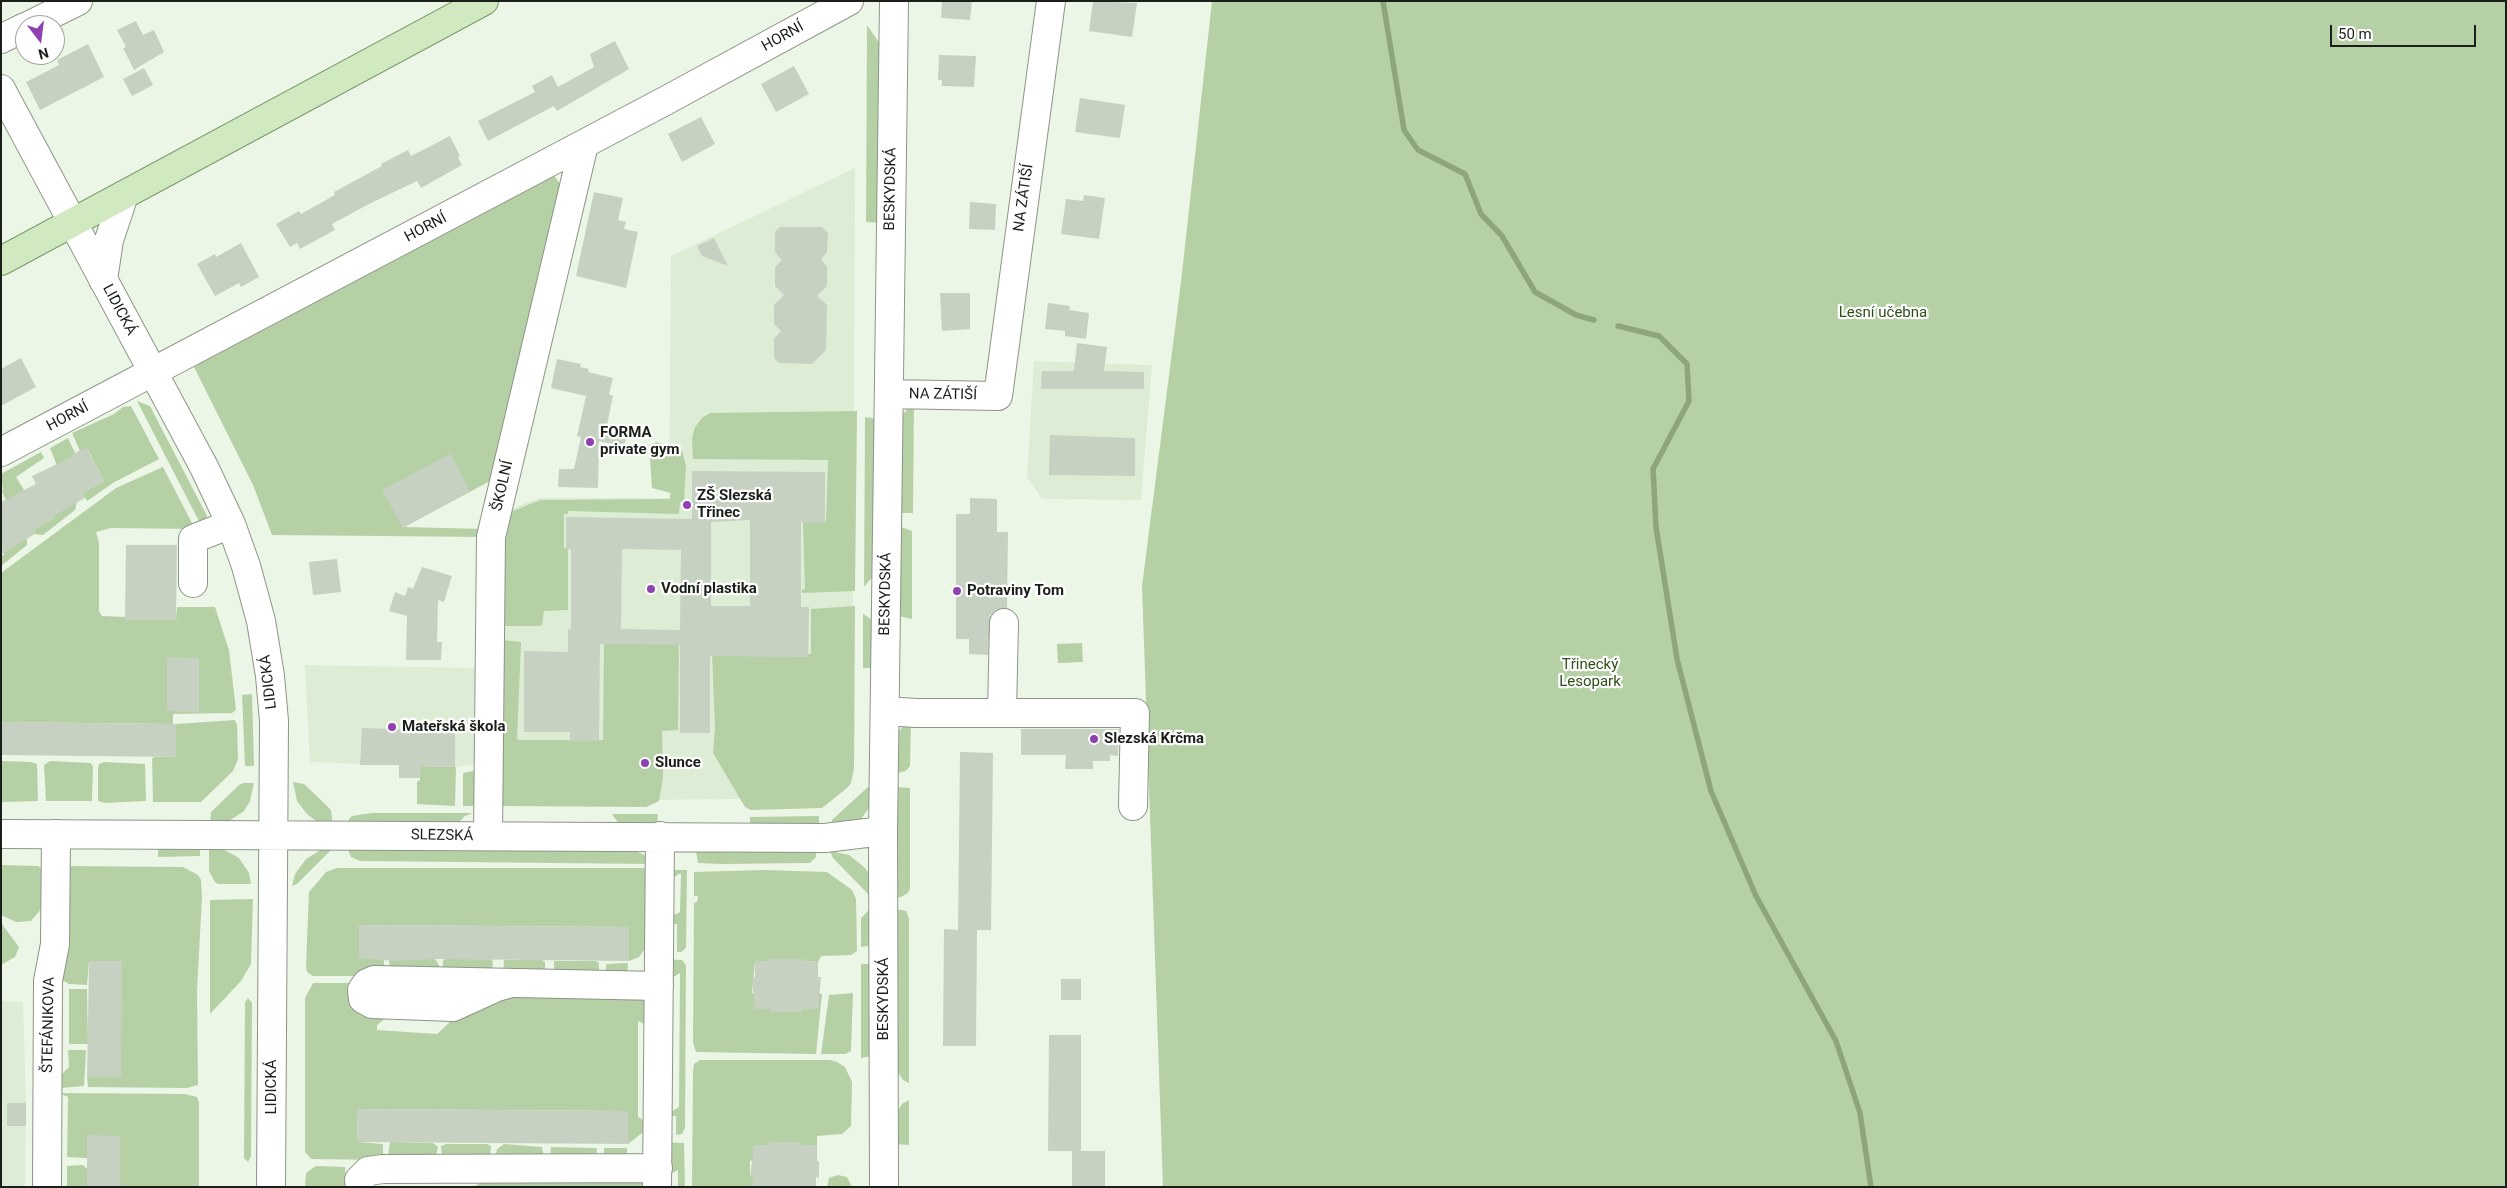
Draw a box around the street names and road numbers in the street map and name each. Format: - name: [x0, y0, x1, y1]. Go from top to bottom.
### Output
- street label: HORNÍ: [759, 18, 807, 56]
- street label: BESKYDSKÁ: [881, 147, 901, 231]
- street label: NA ZÁTIŠÍ: [1010, 163, 1038, 233]
- street label: HORNÍ: [402, 209, 450, 247]
- street label: LIDICKÁ: [98, 281, 140, 339]
- street label: NA ZÁTIŠÍ: [909, 385, 977, 405]
- street label: HORNÍ: [44, 398, 92, 436]
- street label: ŠKOLNÍ: [488, 459, 518, 513]
- street label: BESKYDSKÁ: [876, 552, 896, 636]
- street label: LIDICKÁ: [257, 654, 281, 710]
- street label: SLEZSKÁ: [411, 826, 473, 846]
- street label: BESKYDSKÁ: [875, 957, 893, 1041]
- street label: ŠTEFÁNIKOVA: [39, 977, 59, 1073]
- street label: LIDICKÁ: [263, 1059, 281, 1115]

